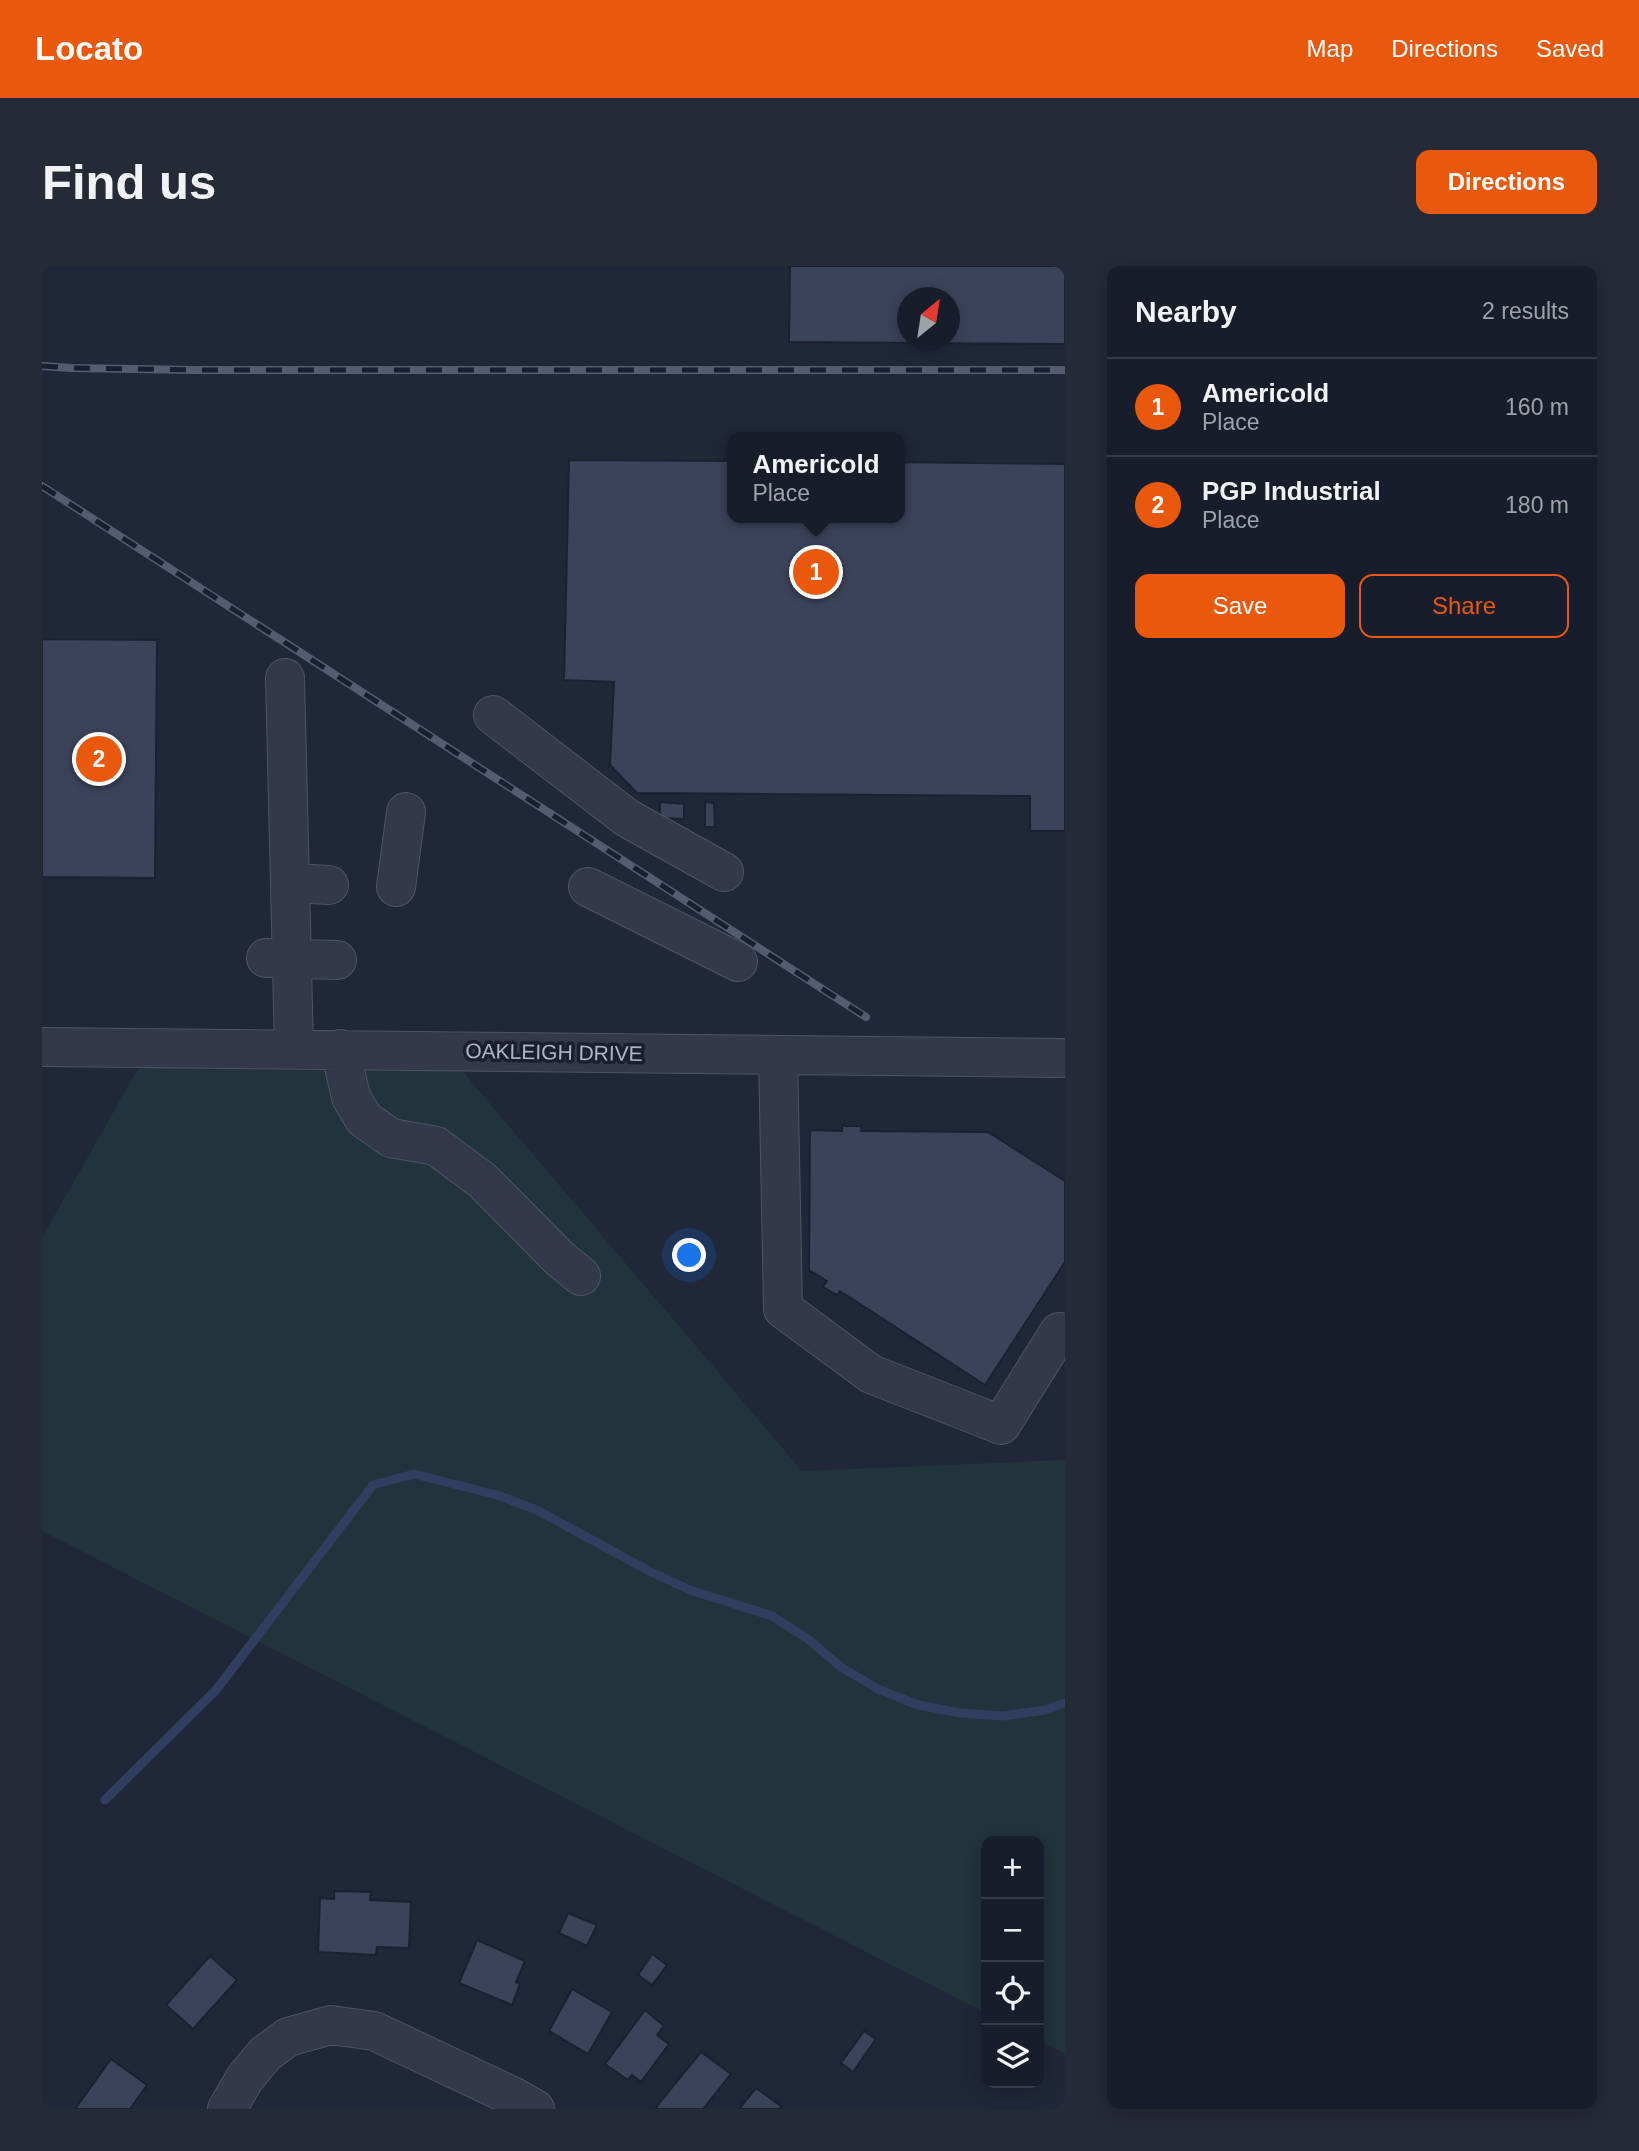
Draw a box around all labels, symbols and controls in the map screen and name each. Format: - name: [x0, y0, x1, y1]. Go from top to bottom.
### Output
- text: Locato: [35, 30, 143, 67]
- text: Map: [1307, 35, 1353, 62]
- text: Directions: [1391, 35, 1498, 62]
- text: Saved: [1536, 35, 1604, 62]
- button: Directions: [1416, 150, 1597, 214]
- text: Find us: [42, 155, 216, 209]
- north arrow: [897, 287, 960, 350]
- text: Nearby: [1135, 295, 1237, 328]
- text: 2 results: [1482, 298, 1569, 324]
- text: Americold: [1202, 378, 1329, 408]
- text: 1: [1152, 394, 1164, 420]
- text: 160 m: [1505, 394, 1569, 420]
- text: Place: [1202, 409, 1260, 435]
- popup: [727, 432, 905, 523]
- text: Americold: [752, 449, 880, 479]
- text: PGP Industrial: [1202, 476, 1381, 506]
- text: Place: [752, 480, 810, 506]
- text: 2: [1152, 492, 1164, 518]
- text: 180 m: [1505, 492, 1569, 518]
- text: Place: [1202, 507, 1260, 533]
- pin: 1: [793, 546, 839, 598]
- button: Save: [1135, 574, 1345, 638]
- button: Share: [1359, 574, 1569, 638]
- pin: 2: [76, 733, 122, 785]
- street label: OAKLEIGH DRIVE: [465, 1039, 643, 1065]
- your location: [672, 1238, 706, 1272]
- map controls: [981, 1836, 1044, 2088]
- button: +: [981, 1836, 1044, 1899]
- button: −: [981, 1899, 1044, 1962]
- button: locate: [981, 1962, 1044, 2025]
- button: layers: [981, 2025, 1044, 2088]

